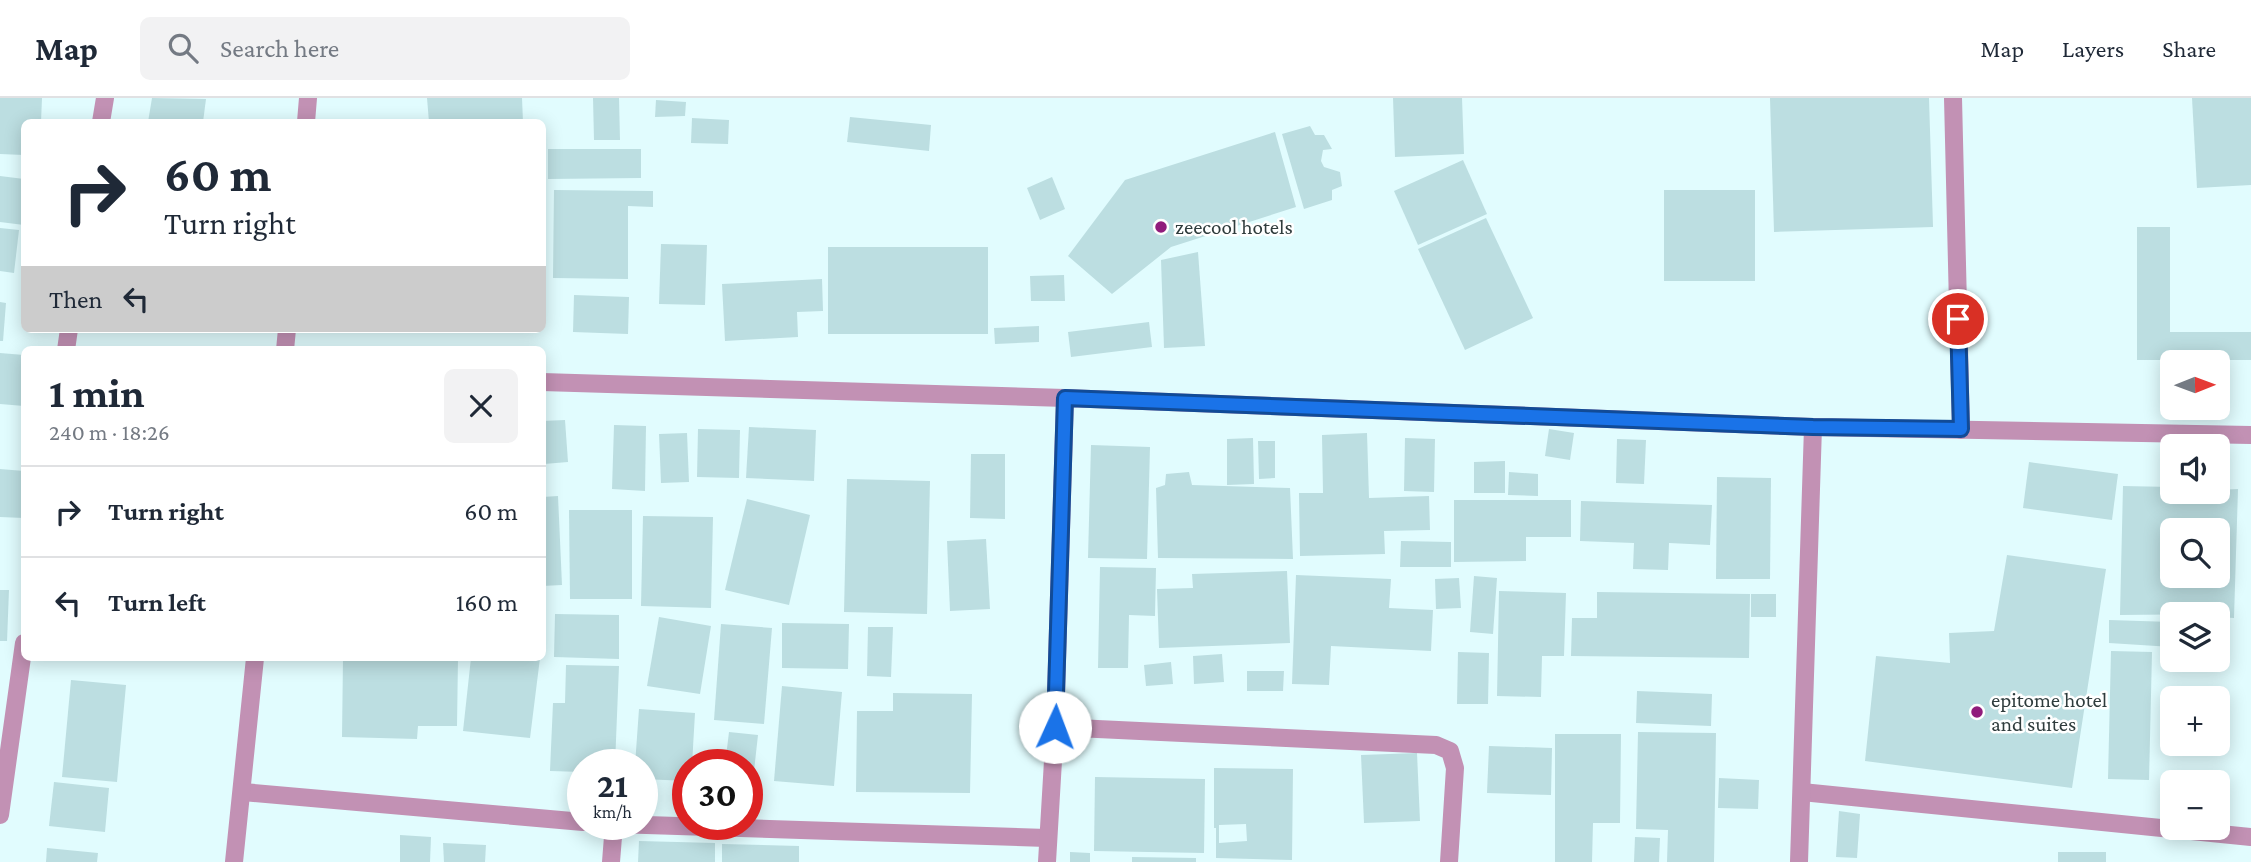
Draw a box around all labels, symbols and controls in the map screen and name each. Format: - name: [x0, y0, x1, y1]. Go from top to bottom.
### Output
- search box: [140, 17, 630, 80]
- icon: search: [164, 29, 202, 67]
- text: Map: [35, 30, 98, 67]
- text: Search here: [220, 34, 339, 63]
- text: Map: [1980, 35, 2024, 62]
- text: Layers: [2062, 35, 2124, 62]
- text: Share: [2162, 35, 2216, 62]
- icon: right: [49, 147, 140, 238]
- text: 60 m: [164, 147, 271, 202]
- text: Turn right: [164, 205, 296, 241]
- place label: zeecool hotels: [1175, 215, 1293, 239]
- marker: zeecool hotels: [1153, 219, 1169, 235]
- icon: left: [117, 280, 155, 318]
- text: Then: [49, 285, 103, 314]
- pin: [1928, 289, 1988, 349]
- icon: arrive: [1939, 300, 1977, 338]
- north arrow: [2160, 350, 2230, 420]
- map controls: [2160, 350, 2230, 840]
- text: 1 min: [49, 369, 145, 416]
- button: close: [444, 369, 518, 443]
- text: 240 m · 18:26: [49, 419, 170, 445]
- button: sound: [2160, 434, 2230, 504]
- icon: right: [49, 493, 87, 531]
- text: Turn right: [108, 497, 224, 526]
- text: 60 m: [464, 497, 518, 526]
- button: search: [2160, 518, 2230, 588]
- icon: left: [49, 584, 87, 622]
- text: Turn left: [108, 588, 206, 617]
- text: 160 m: [456, 588, 518, 617]
- button: layers: [2160, 602, 2230, 672]
- button: +: [2160, 686, 2230, 756]
- place label: epitome hotel and suites: [1991, 688, 2107, 736]
- position arrow: [1018, 690, 1092, 764]
- marker: epitome hotel and suites: [1969, 704, 1985, 720]
- speed limit sign: 30: [672, 749, 763, 840]
- text: 21: [597, 766, 628, 805]
- button: −: [2160, 770, 2230, 840]
- text: km/h: [593, 802, 632, 822]

